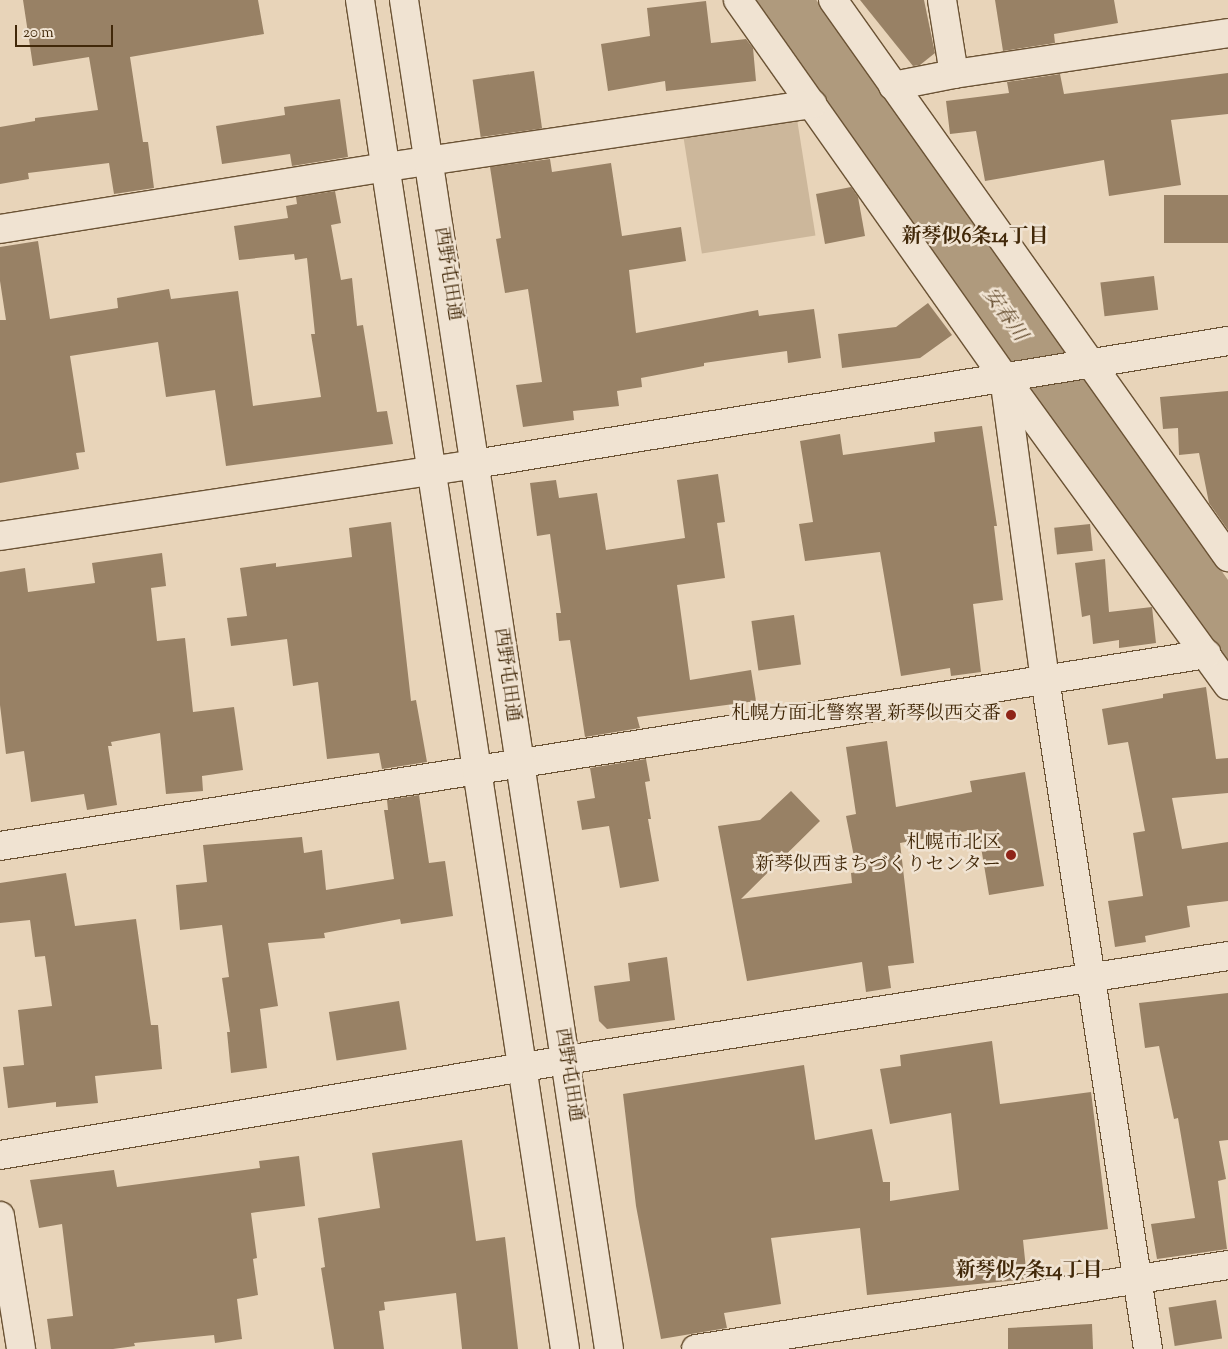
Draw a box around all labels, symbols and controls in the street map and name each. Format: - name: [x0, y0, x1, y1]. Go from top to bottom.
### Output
- scale bar: [18, 15, 115, 47]
- text: 20 m: [23, 23, 54, 44]
- street label: 西野屯田通: [428, 225, 466, 323]
- district label: 新琴似6条14丁目: [902, 225, 1048, 249]
- water label: 安春川: [977, 284, 1031, 346]
- street label: 西野屯田通: [488, 626, 524, 724]
- place label: 札幌方面北警察署 新琴似西交番: [731, 704, 1001, 726]
- marker: 札幌方面北警察署 新琴似西交番: [1005, 709, 1017, 721]
- place label: 札幌市北区 新琴似西まちづくりセンター: [754, 833, 1001, 877]
- marker: 札幌市北区 新琴似西まちづくりセンター: [1005, 849, 1017, 861]
- street label: 西野屯田通: [549, 1026, 587, 1124]
- district label: 新琴似7条14丁目: [956, 1259, 1102, 1283]

